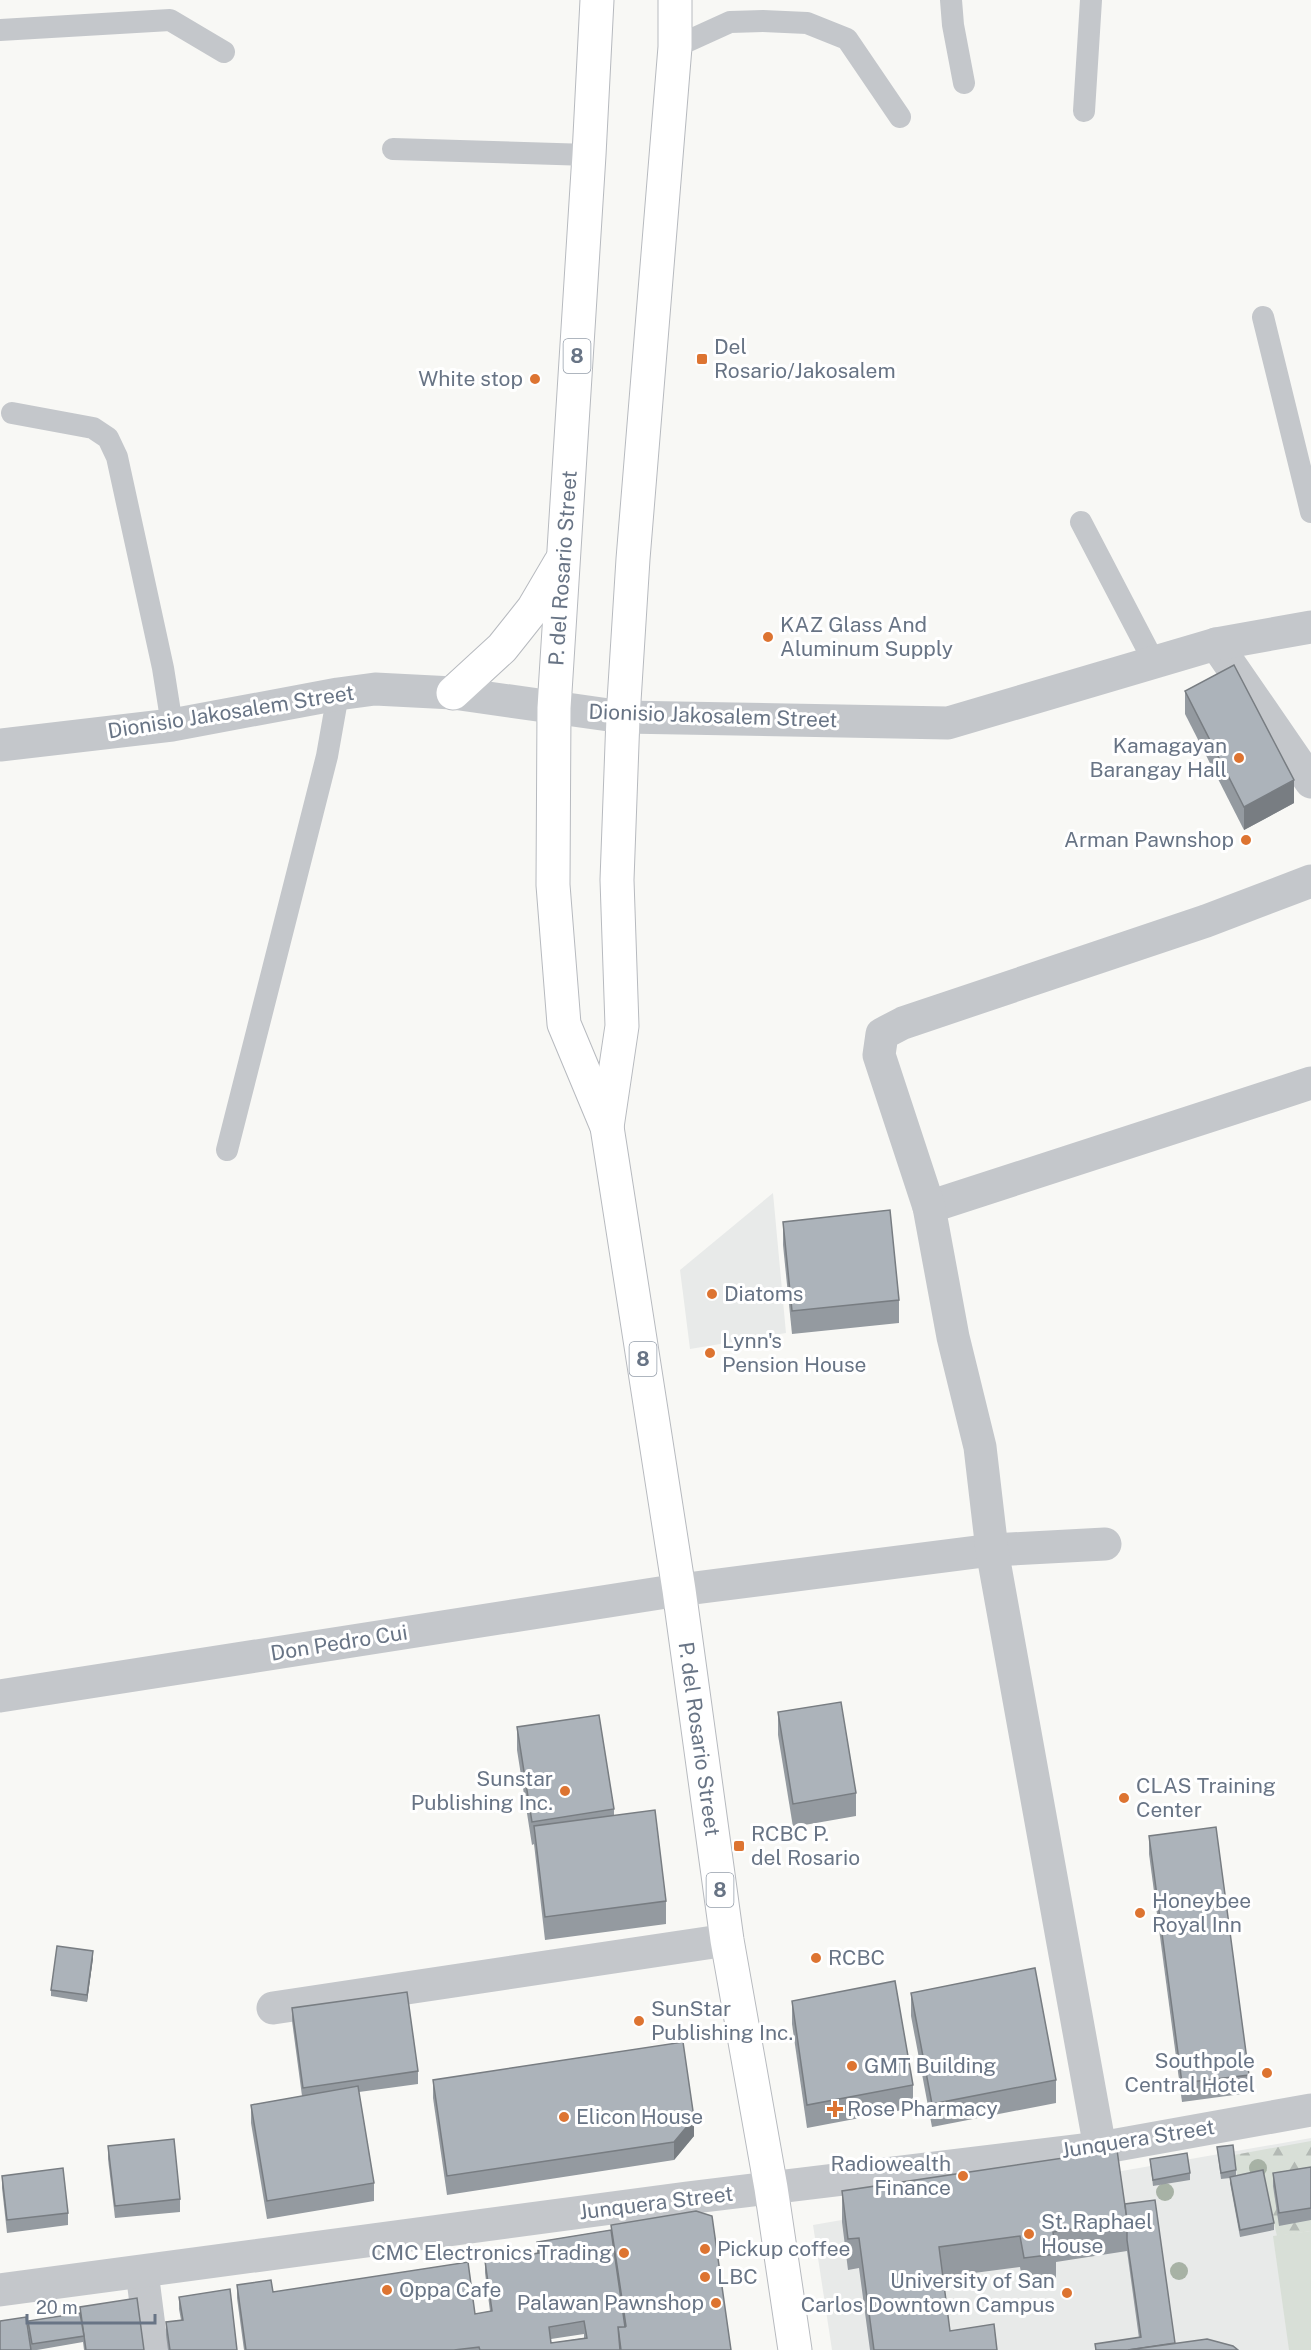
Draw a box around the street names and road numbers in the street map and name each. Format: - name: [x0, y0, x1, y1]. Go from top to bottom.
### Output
- road number: 8: [564, 339, 590, 373]
- street label: P. del Rosario Street: [543, 469, 582, 667]
- street label: Dionisio Jakosalem Street: [106, 680, 356, 743]
- street label: Dionisio Jakosalem Street: [588, 699, 838, 732]
- road number: 8: [630, 1342, 656, 1376]
- street label: Don Pedro Cui: [269, 1619, 409, 1666]
- street label: P. del Rosario Street: [673, 1640, 726, 1838]
- road number: 8: [706, 1873, 734, 1907]
- street label: Junquera Street: [1059, 2114, 1216, 2163]
- street label: Junquera Street: [577, 2181, 734, 2224]

